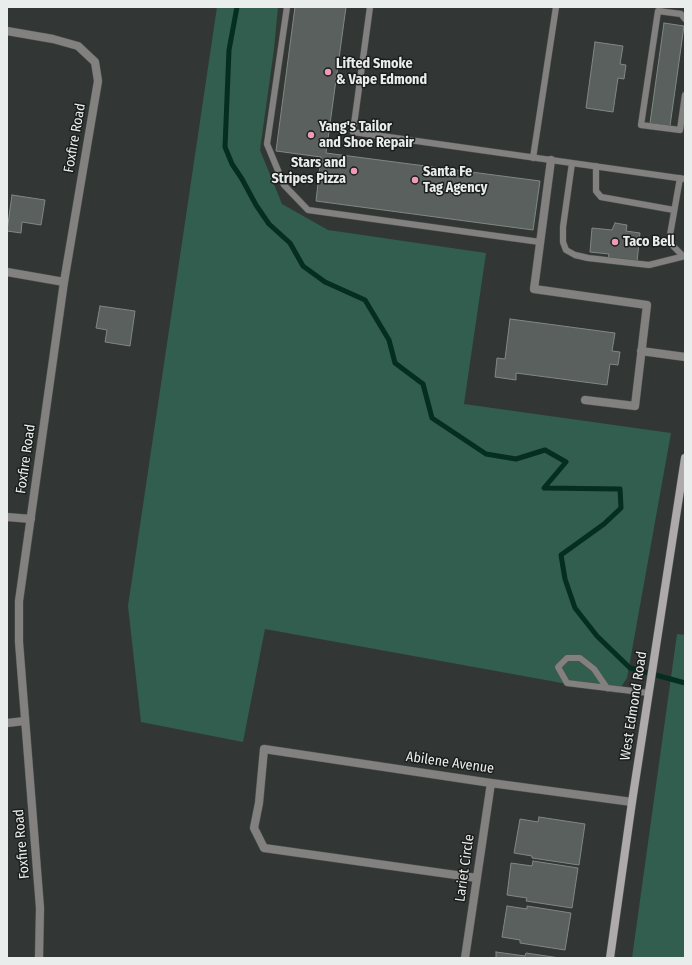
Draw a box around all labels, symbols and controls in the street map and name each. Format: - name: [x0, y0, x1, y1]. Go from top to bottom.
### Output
- place label: Lifted Smoke & Vape Edmond: [336, 56, 427, 88]
- marker: Lifted Smoke & Vape Edmond: [323, 67, 333, 77]
- street label: Foxfire Road: [61, 102, 89, 174]
- place label: Yang's Tailor and Shoe Repair: [319, 119, 414, 152]
- marker: Yang's Tailor and Shoe Repair: [306, 130, 316, 140]
- place label: Stars and Stripes Pizza: [272, 155, 346, 188]
- place label: Santa Fe Tag Agency: [423, 164, 487, 196]
- marker: Stars and Stripes Pizza: [349, 166, 359, 176]
- marker: Santa Fe Tag Agency: [410, 175, 420, 185]
- place label: Taco Bell: [623, 234, 675, 250]
- marker: Taco Bell: [610, 237, 620, 247]
- street label: Foxfire Road: [13, 423, 39, 495]
- street label: West Edmond Road: [617, 650, 651, 762]
- street label: Abilene Avenue: [405, 749, 495, 777]
- street label: Foxfire Road: [11, 808, 33, 880]
- street label: Lariet Circle: [452, 833, 478, 903]

